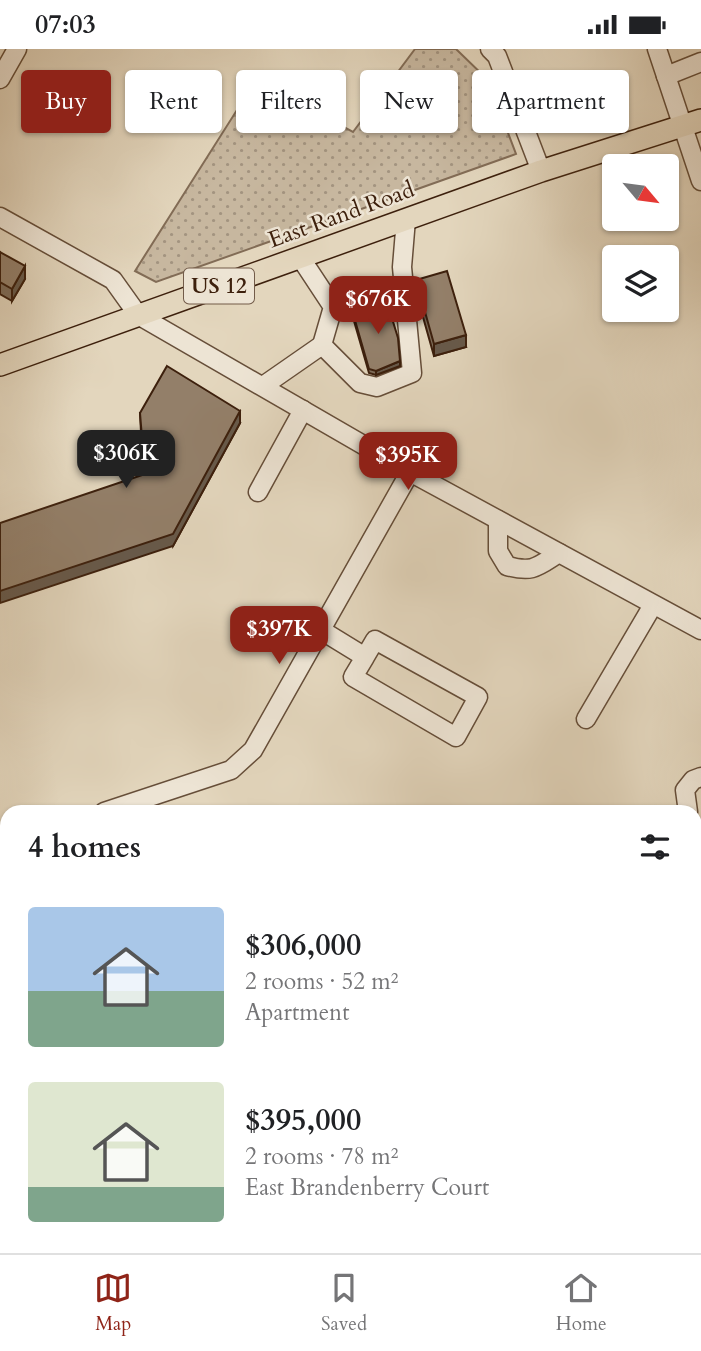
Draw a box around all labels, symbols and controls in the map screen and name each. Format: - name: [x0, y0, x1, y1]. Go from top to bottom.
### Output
- text: 07:03: [35, 7, 96, 42]
- chip: Buy: [21, 70, 111, 133]
- chip: Rent: [125, 70, 222, 133]
- chip: Filters: [236, 70, 346, 133]
- chip: New: [360, 70, 458, 133]
- chip: Apartment: [472, 70, 629, 133]
- north arrow: [602, 154, 679, 231]
- map controls: [602, 154, 679, 322]
- street label: East Rand Road: [264, 173, 419, 255]
- button: layers: [602, 245, 679, 322]
- road number: US 12: [184, 268, 254, 303]
- pin: $676K: [329, 277, 427, 336]
- text: $676K: [345, 283, 411, 314]
- pin: $306K: [77, 431, 175, 490]
- pin: $395K: [359, 433, 457, 492]
- text: $306K: [93, 437, 159, 468]
- text: $395K: [375, 439, 441, 470]
- pin: $397K: [230, 607, 328, 666]
- text: $397K: [246, 613, 312, 644]
- text: 4 homes: [28, 827, 141, 868]
- icon: filters: [636, 828, 674, 866]
- text: $306,000: [245, 925, 361, 966]
- icon: home: [84, 935, 168, 1019]
- text: 2 rooms · 52 m²: [245, 966, 398, 997]
- text: Apartment: [245, 997, 349, 1028]
- text: $395,000: [245, 1100, 361, 1141]
- icon: home: [84, 1110, 168, 1194]
- text: 2 rooms · 78 m²: [245, 1141, 398, 1172]
- text: East Brandenberry Court: [245, 1172, 489, 1203]
- tab: Map: [94, 1269, 132, 1337]
- tab: Saved: [321, 1269, 367, 1337]
- tab: Home: [556, 1269, 607, 1337]

